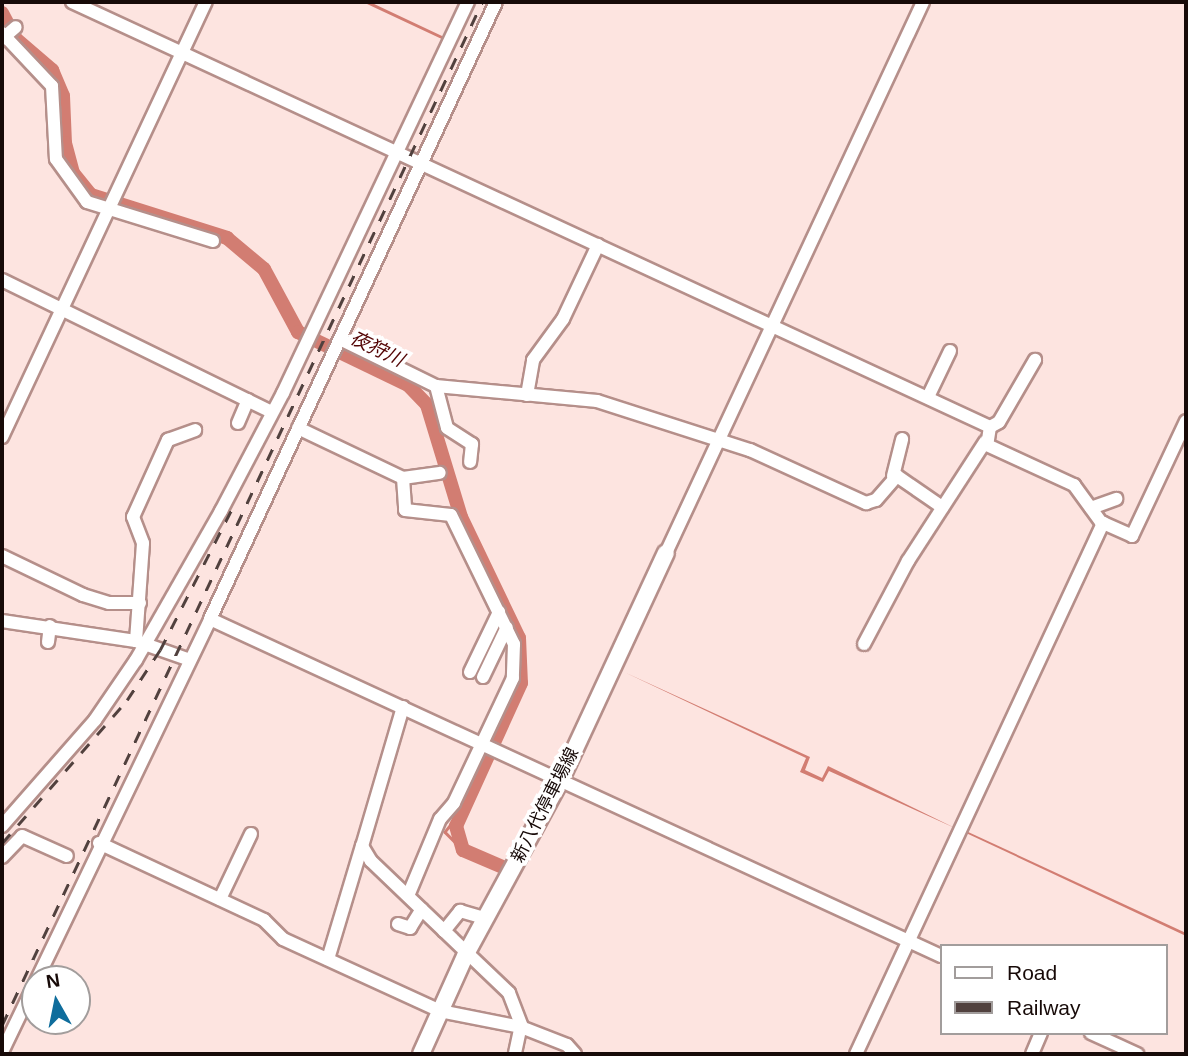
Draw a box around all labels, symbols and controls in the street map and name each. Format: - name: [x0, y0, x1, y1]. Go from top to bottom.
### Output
- water label: 夜狩川: [346, 326, 408, 372]
- street label: 新八代停車場線: [507, 744, 583, 866]
- legend: [940, 944, 1167, 1035]
- text: Road: [1007, 961, 1057, 984]
- north arrow: [21, 965, 91, 1035]
- text: N: [45, 969, 61, 992]
- text: Railway: [1007, 996, 1081, 1019]

